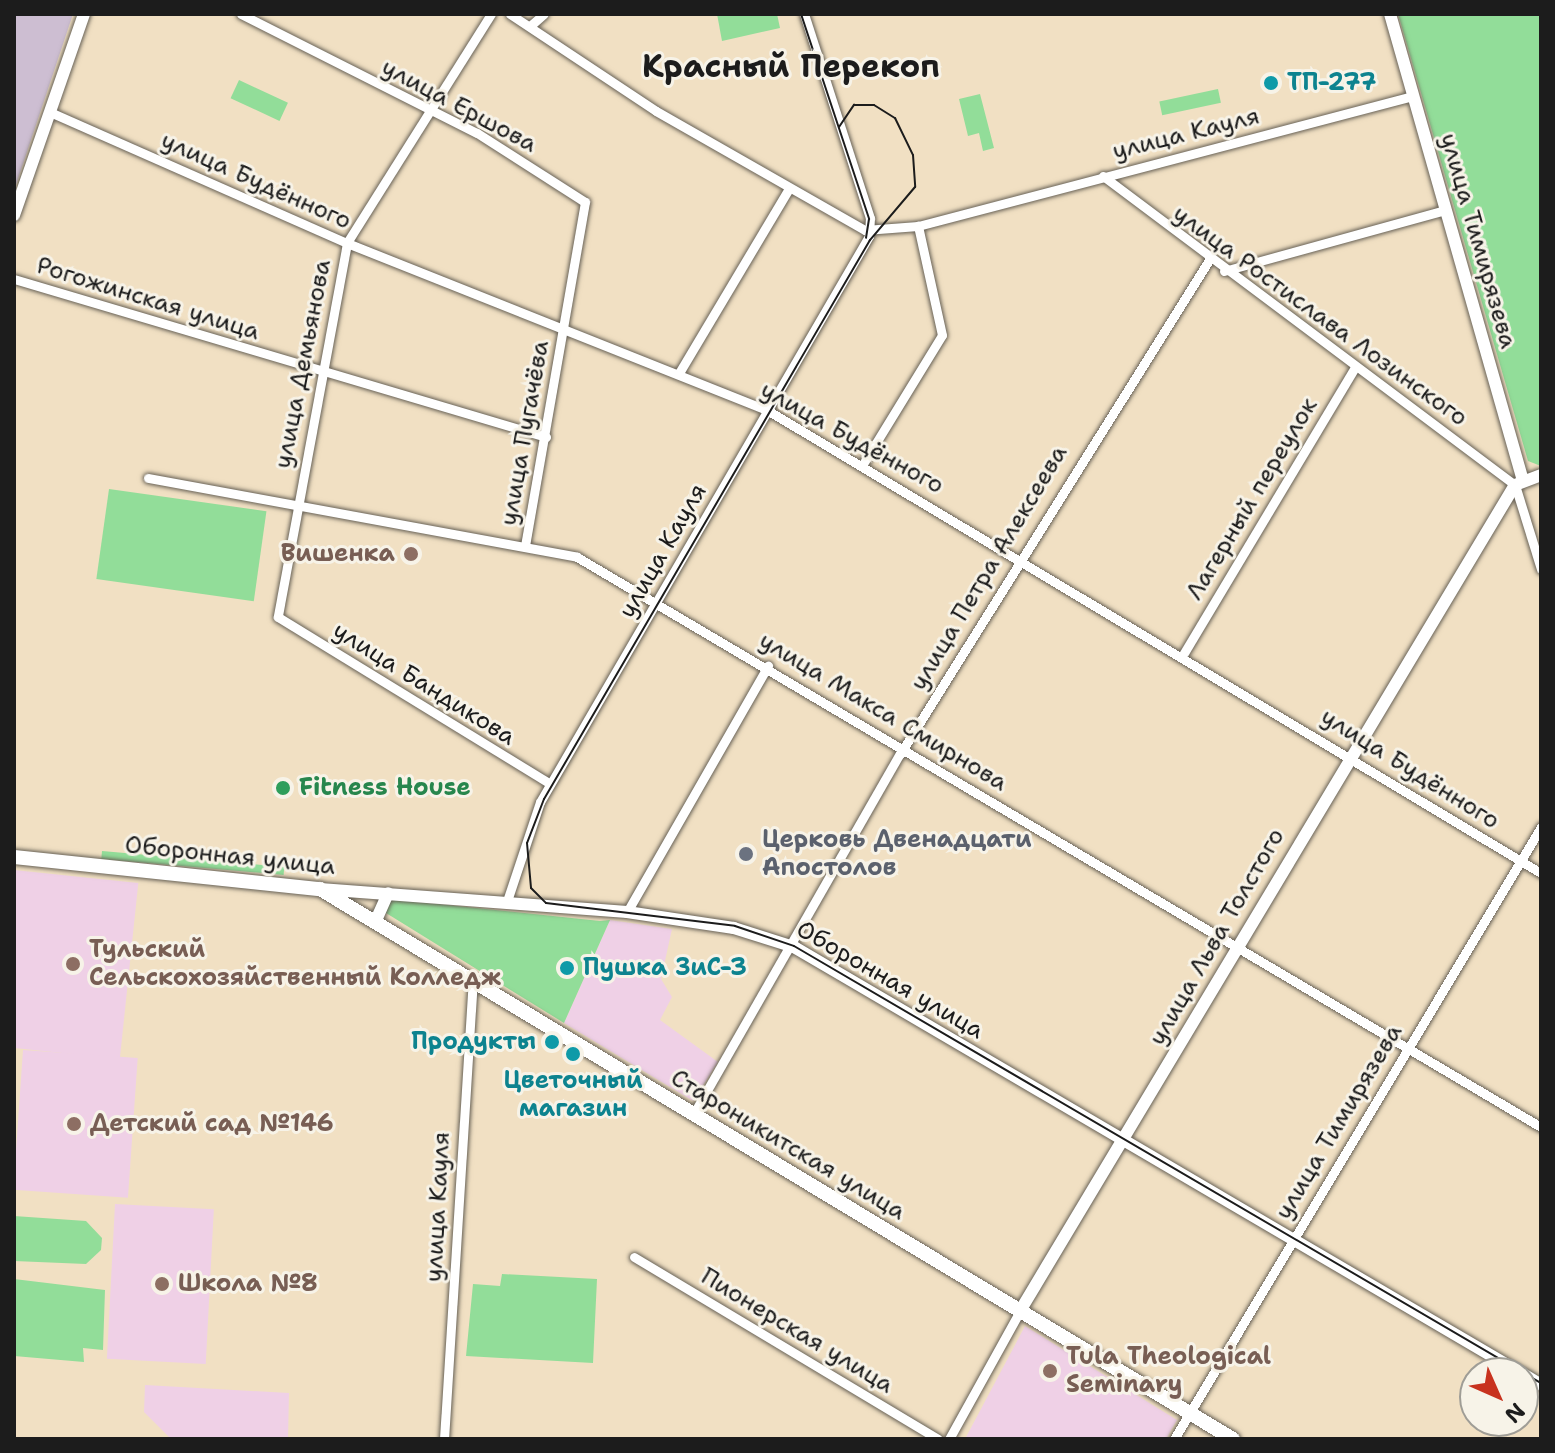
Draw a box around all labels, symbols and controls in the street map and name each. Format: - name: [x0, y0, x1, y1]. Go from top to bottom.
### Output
- district label: Красный Перекоп: [642, 47, 940, 85]
- street label: улица Ершова: [377, 53, 541, 159]
- place label: ТП-277: [1287, 69, 1376, 97]
- marker: ТП-277: [1262, 74, 1280, 92]
- street label: улица Кауля: [1110, 102, 1262, 166]
- street label: улица Будённого: [156, 126, 356, 236]
- street label: улица Тимирязева: [1433, 130, 1523, 352]
- street label: улица Ростислава Лозинского: [1167, 199, 1473, 433]
- street label: Рогожинская улица: [33, 251, 263, 347]
- street label: улица Демьянова: [269, 257, 337, 471]
- street label: улица Пугачёва: [495, 338, 555, 528]
- street label: улица Будённого: [755, 376, 949, 500]
- street label: Лагерный переулок: [1180, 393, 1324, 605]
- street label: улица Петра Алексеева: [904, 440, 1074, 696]
- street label: улица Кауля: [613, 479, 713, 623]
- place label: Вишенка: [281, 540, 395, 568]
- marker: Вишенка: [402, 545, 420, 563]
- street label: улица Бандикова: [327, 616, 521, 752]
- street label: улица Макса Смирнова: [754, 626, 1012, 798]
- street label: улица Будённого: [1315, 702, 1505, 836]
- place label: Fitness House: [299, 774, 471, 802]
- marker: Fitness House: [274, 779, 292, 797]
- street label: улица Льва Толстого: [1143, 823, 1291, 1051]
- place label: Церковь Двенадцати Апостолов: [762, 826, 1032, 882]
- street label: Оборонная улица: [123, 831, 337, 881]
- marker: Церковь Двенадцати Апостолов: [737, 845, 755, 863]
- street label: Оборонная улица: [791, 915, 989, 1045]
- place label: Тульский Сельскохозяйственный Колледж: [89, 936, 501, 992]
- place label: Пушка ЗиС-3: [583, 954, 747, 982]
- marker: Тульский Сельскохозяйственный Колледж: [64, 955, 82, 973]
- marker: Пушка ЗиС-3: [558, 959, 576, 977]
- street label: улица Тимирязева: [1269, 1019, 1409, 1225]
- place label: Продукты: [411, 1028, 536, 1056]
- marker: Продукты: [543, 1033, 561, 1051]
- marker: Цветочный магазин: [564, 1045, 582, 1063]
- street label: Староникитская улица: [665, 1063, 911, 1227]
- place label: Цветочный магазин: [503, 1067, 643, 1123]
- place label: Детский сад №146: [90, 1110, 334, 1138]
- marker: Детский сад №146: [65, 1115, 83, 1133]
- street label: улица Кауля: [420, 1131, 456, 1283]
- street label: Пионерская улица: [696, 1262, 898, 1400]
- place label: Школа №8: [178, 1270, 318, 1298]
- marker: Школа №8: [153, 1275, 171, 1293]
- place label: Tula Theological Seminary: [1066, 1343, 1271, 1399]
- north arrow: [1459, 1357, 1539, 1437]
- marker: Tula Theological Seminary: [1041, 1362, 1059, 1380]
- text: N: [1498, 1396, 1531, 1429]

